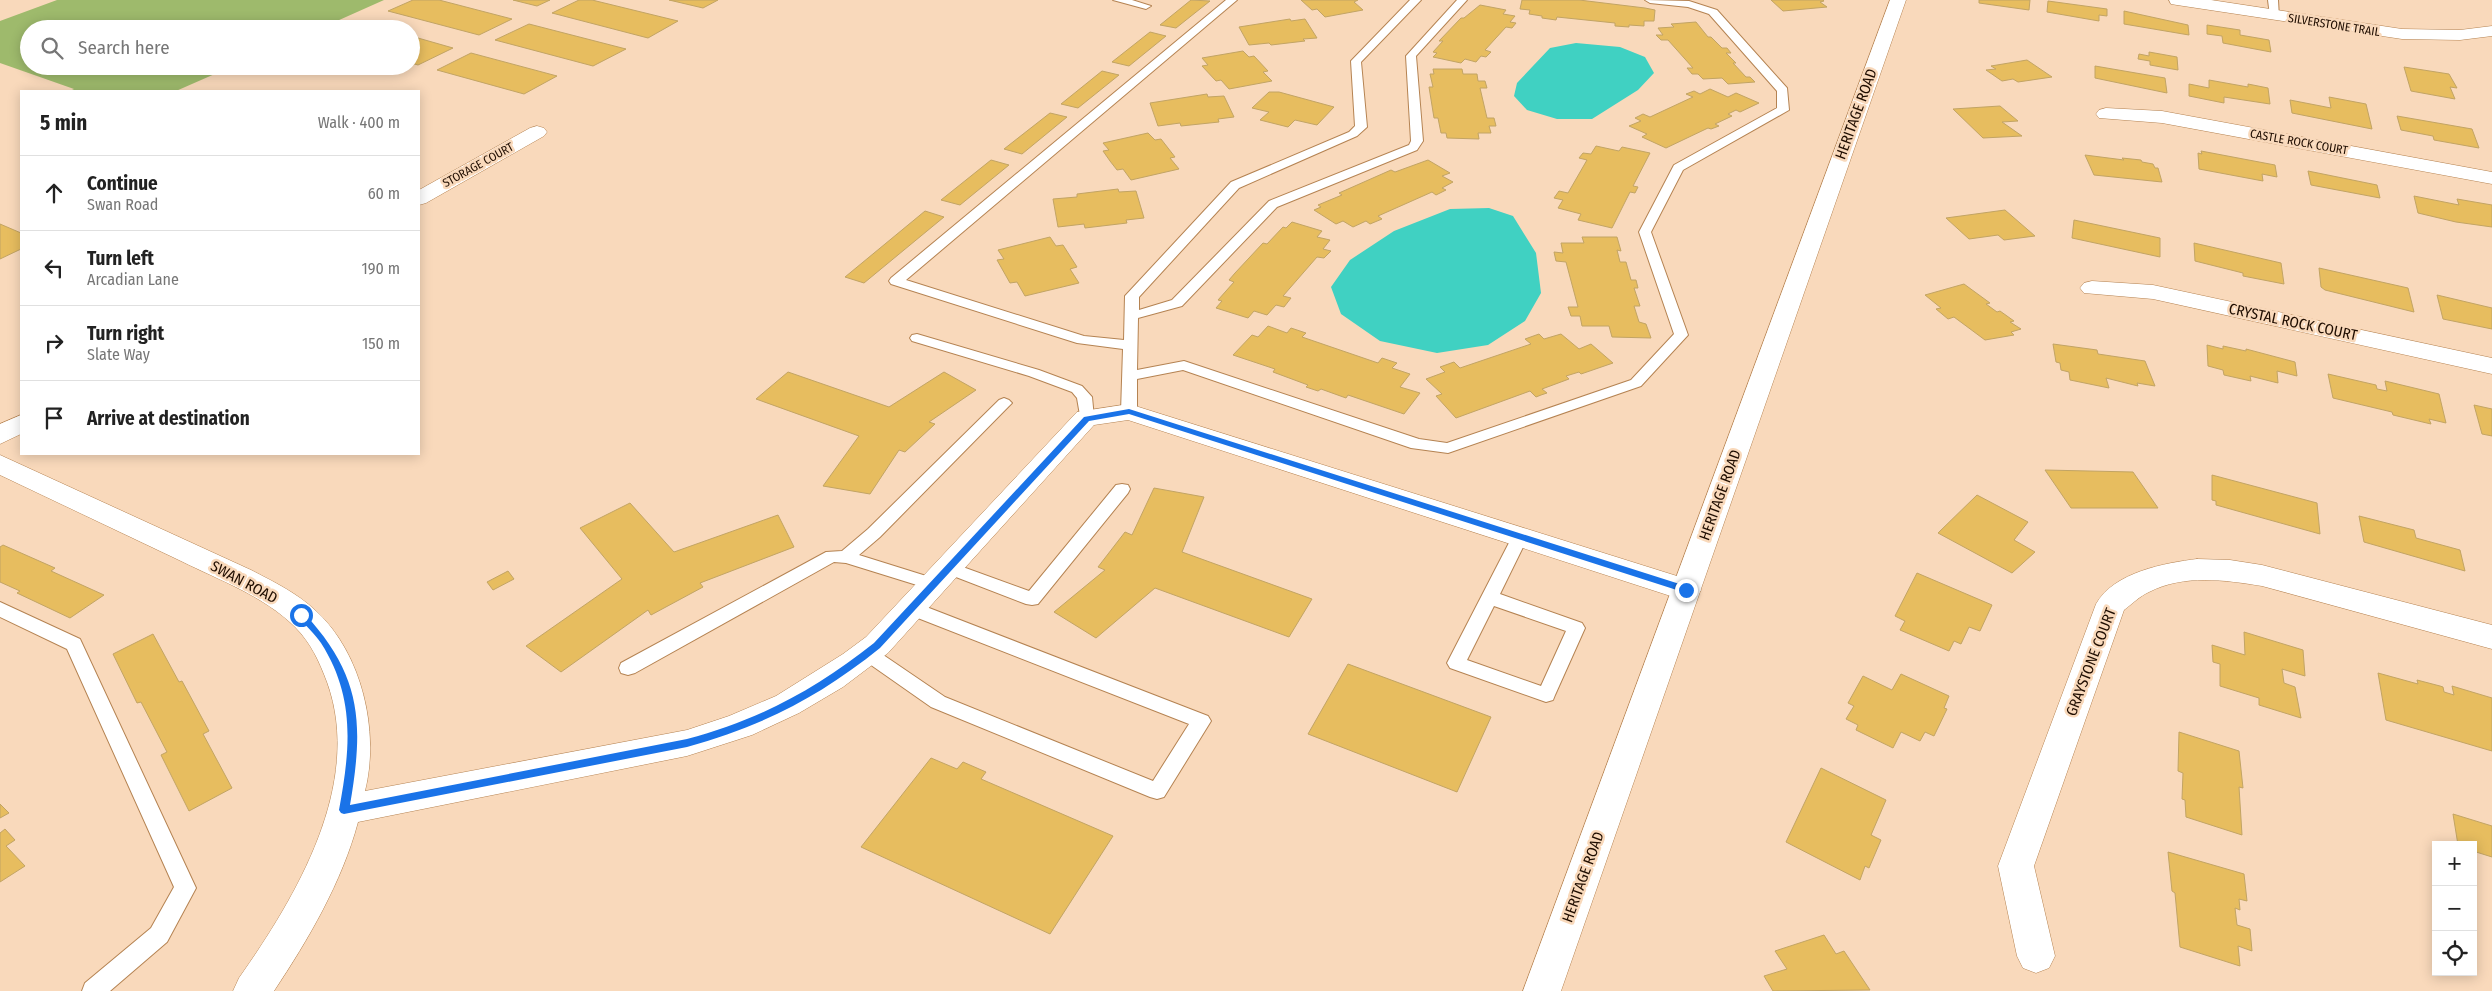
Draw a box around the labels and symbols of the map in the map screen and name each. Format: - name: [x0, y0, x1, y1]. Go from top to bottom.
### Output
- street label: SILVERSTONE TRAIL: [2287, 11, 2382, 39]
- street label: HERITAGE ROAD: [1831, 66, 1881, 162]
- street label: CASTLE ROCK COURT: [2249, 127, 2349, 158]
- street label: STORAGE COURT: [440, 140, 516, 190]
- street label: CRYSTAL ROCK COURT: [2227, 300, 2359, 344]
- street label: HERITAGE ROAD: [1695, 447, 1745, 543]
- street label: SWAN ROAD: [208, 557, 280, 607]
- route end: [1675, 579, 1698, 602]
- route start: [290, 604, 313, 627]
- street label: GRAYSTONE COURT: [2062, 605, 2120, 718]
- street label: HERITAGE ROAD: [1558, 829, 1608, 925]

